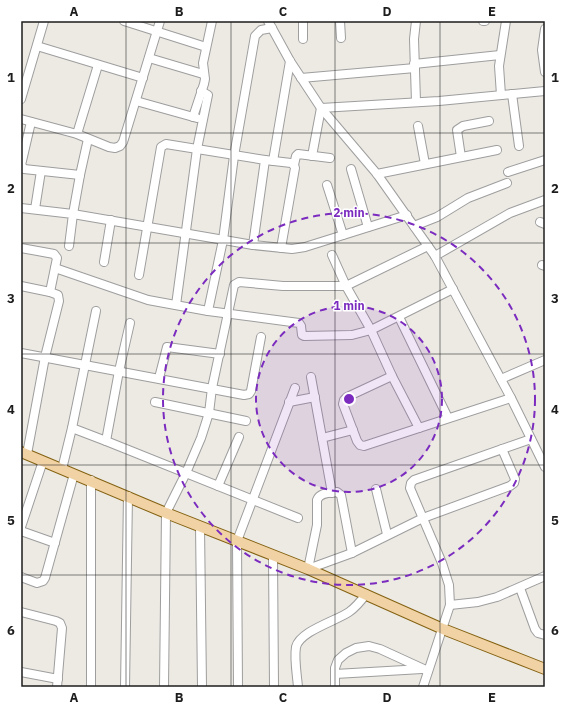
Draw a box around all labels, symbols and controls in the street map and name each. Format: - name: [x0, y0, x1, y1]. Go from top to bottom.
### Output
- text: A: [70, 3, 79, 20]
- text: B: [175, 3, 184, 20]
- text: C: [279, 3, 288, 20]
- text: D: [382, 3, 392, 20]
- text: E: [488, 3, 496, 20]
- text: 1: [7, 69, 15, 86]
- text: 1: [551, 69, 559, 86]
- text: 2: [7, 180, 15, 197]
- text: 2: [551, 180, 559, 197]
- text: 2 min: [333, 205, 365, 220]
- text: 3: [7, 290, 15, 307]
- text: 3: [551, 290, 559, 307]
- text: 1 min: [333, 298, 365, 313]
- centre of rings: [342, 392, 356, 406]
- text: 4: [7, 401, 15, 418]
- text: 4: [551, 401, 559, 418]
- text: 5: [7, 512, 15, 529]
- text: 5: [551, 512, 559, 529]
- text: 6: [7, 622, 15, 639]
- text: 6: [551, 622, 559, 639]
- text: A: [70, 689, 79, 706]
- text: B: [175, 689, 184, 706]
- text: C: [279, 689, 288, 706]
- text: D: [382, 689, 392, 706]
- text: E: [488, 689, 496, 706]

